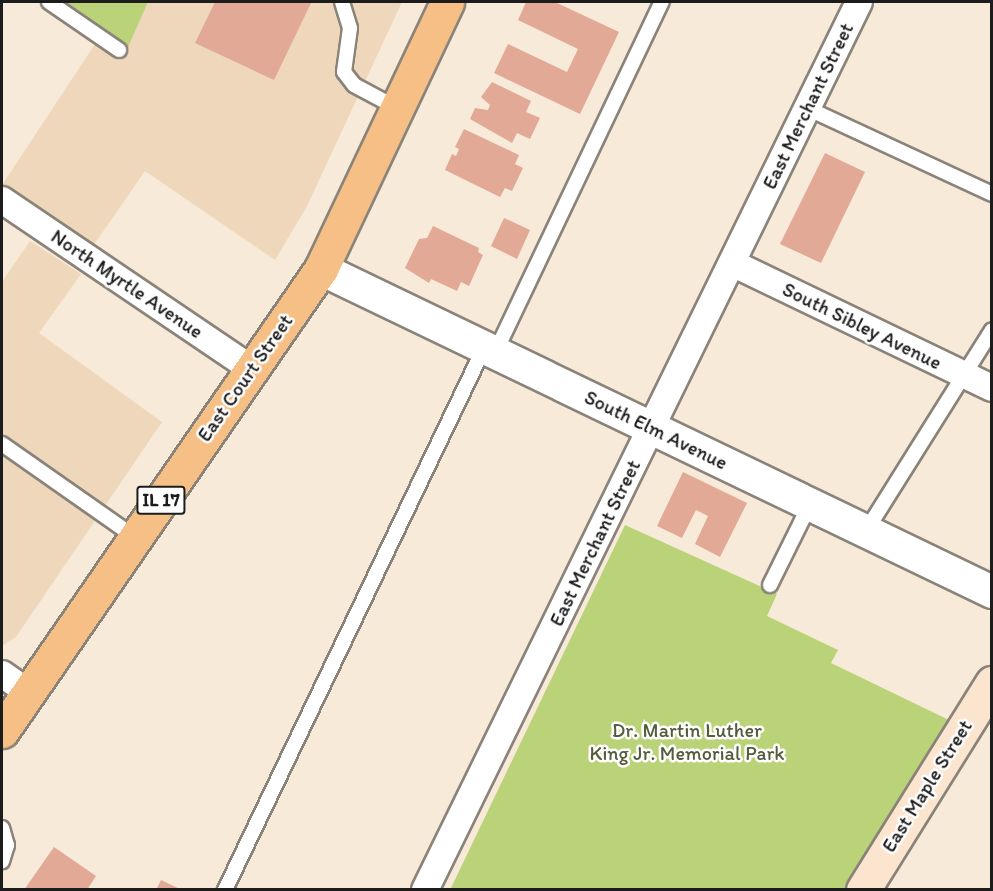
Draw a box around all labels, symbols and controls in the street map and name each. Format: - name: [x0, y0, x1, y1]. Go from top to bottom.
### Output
- street label: East Merchant Street: [757, 19, 859, 193]
- street label: North Myrtle Avenue: [47, 225, 207, 343]
- street label: South Sibley Avenue: [779, 277, 945, 375]
- street label: East Court Street: [192, 310, 298, 446]
- street label: South Elm Avenue: [581, 385, 731, 475]
- street label: East Merchant Street: [544, 456, 646, 630]
- road number: IL 17: [136, 485, 186, 515]
- street label: East Maple Street: [877, 715, 977, 857]
- park label: Dr. Martin Luther King Jr. Memorial Park: [589, 718, 785, 765]

